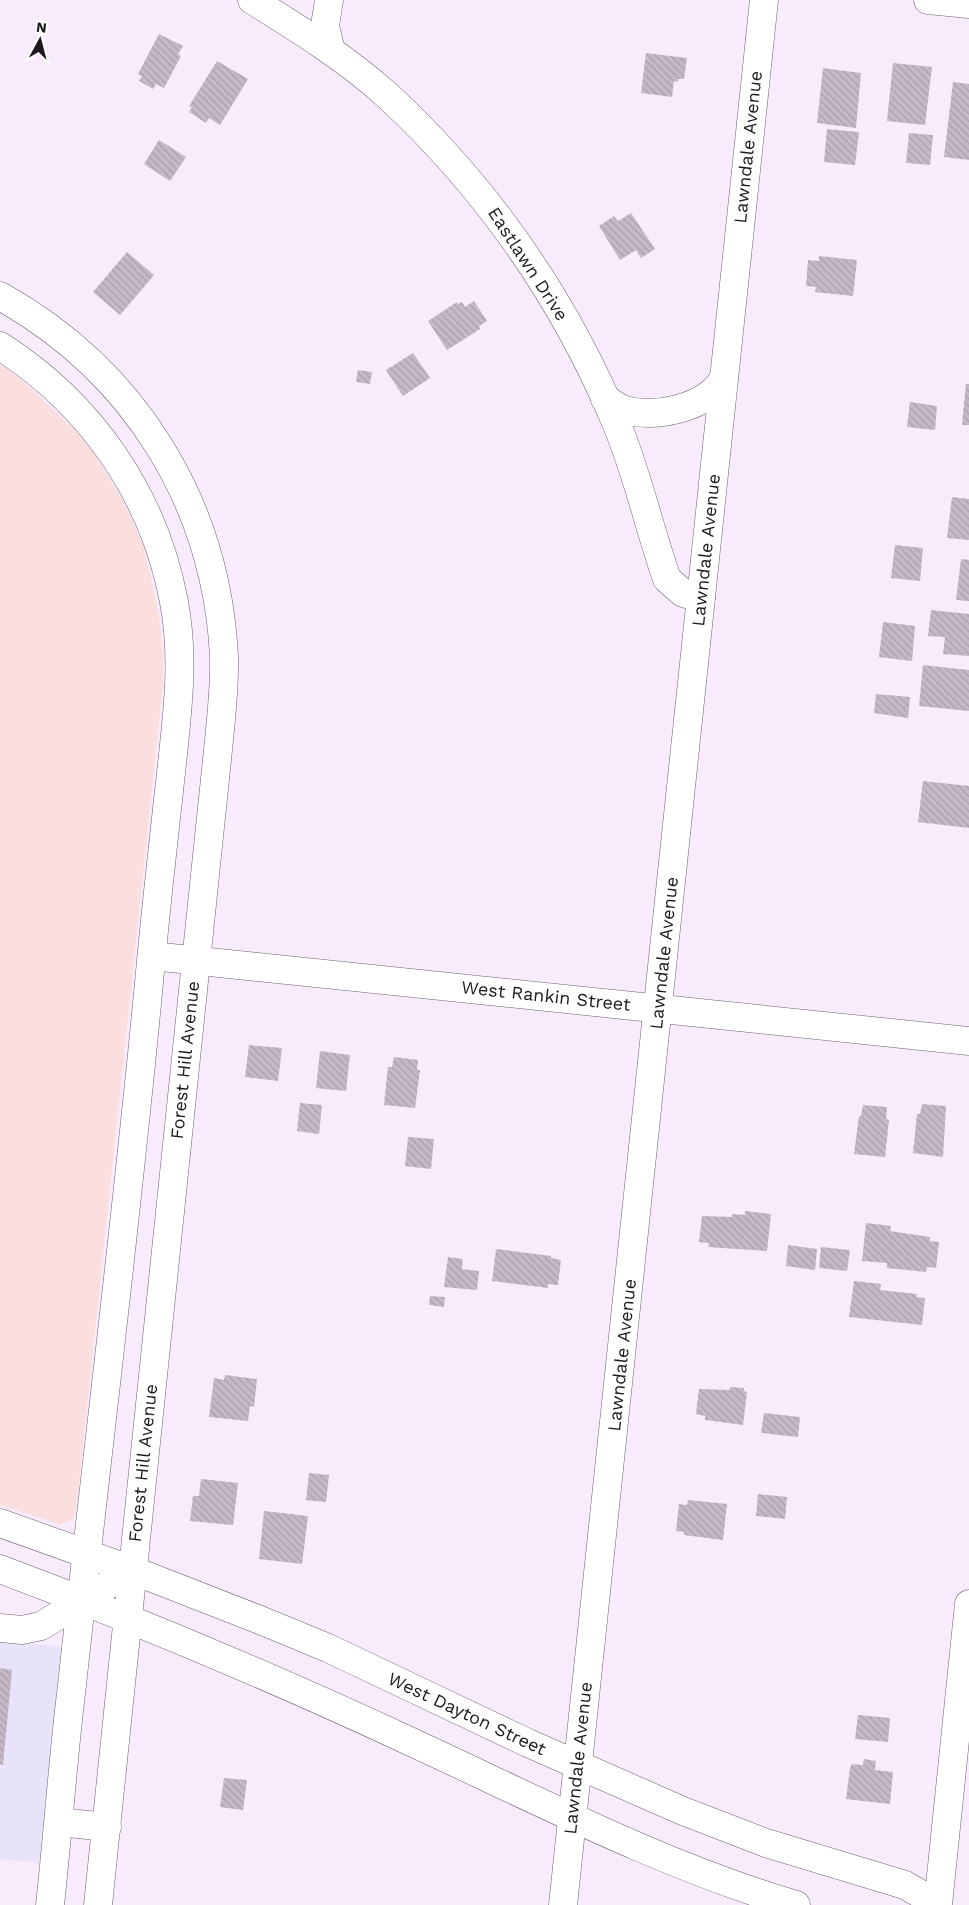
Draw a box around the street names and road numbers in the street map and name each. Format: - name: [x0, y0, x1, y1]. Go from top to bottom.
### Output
- street label: Lawndale Avenue: [729, 70, 766, 224]
- street label: Eastlawn Drive: [484, 203, 573, 325]
- street label: Lawndale Avenue: [687, 473, 724, 627]
- street label: Lawndale Avenue: [645, 876, 682, 1030]
- street label: West Rankin Street: [460, 976, 632, 1015]
- street label: Forest Hill Avenue: [166, 980, 203, 1140]
- street label: Lawndale Avenue: [603, 1278, 640, 1432]
- street label: Forest Hill Avenue: [124, 1383, 161, 1543]
- street label: West Dayton Street: [385, 1668, 550, 1760]
- street label: Lawndale Avenue: [559, 1681, 596, 1835]

